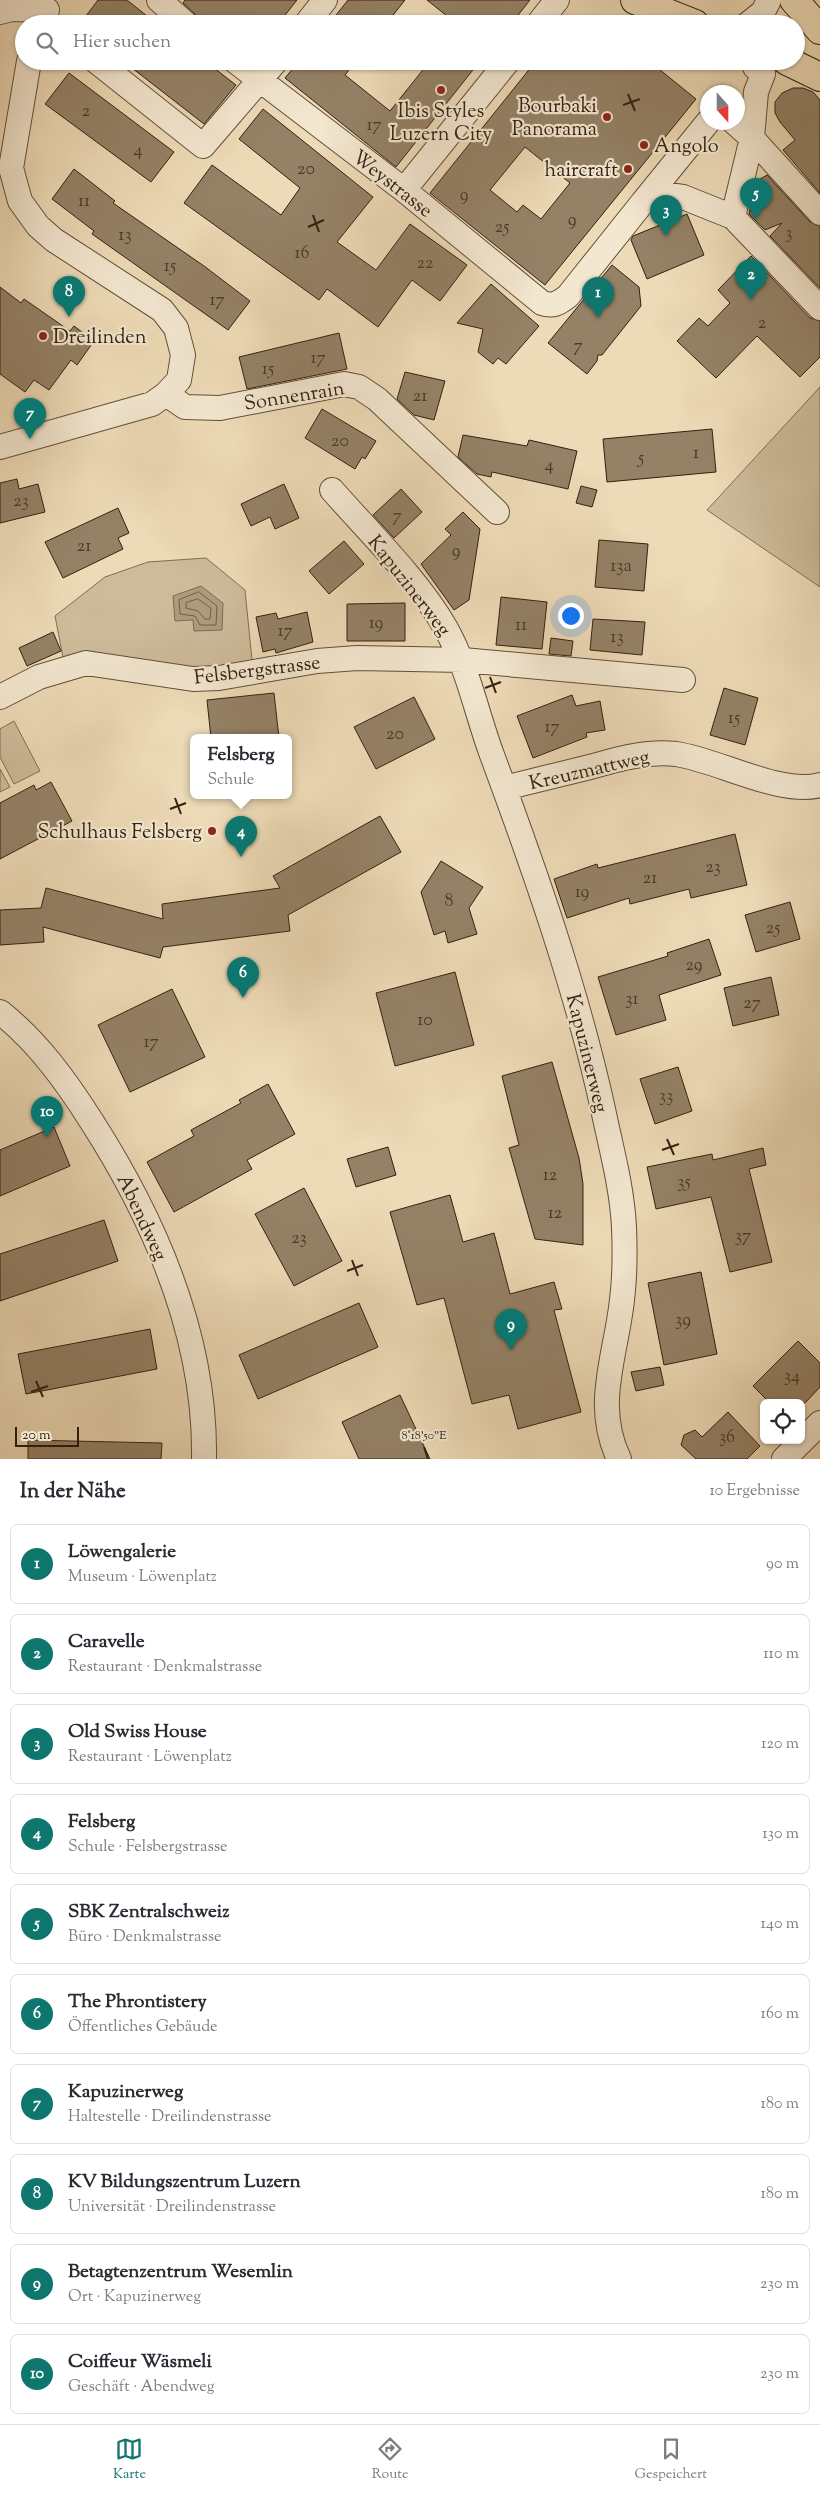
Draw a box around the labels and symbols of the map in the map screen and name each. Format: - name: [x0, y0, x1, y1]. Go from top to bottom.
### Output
- marker: Ibis Styles Luzern City: [435, 84, 447, 96]
- north arrow: [700, 85, 745, 130]
- place label: Bourbaki Panorama: [512, 93, 597, 145]
- place label: Ibis Styles Luzern City: [390, 98, 492, 150]
- house number: 2: [82, 99, 91, 125]
- marker: Bourbaki Panorama: [601, 111, 613, 123]
- house number: 17: [366, 113, 382, 139]
- place label: Angolo: [654, 133, 719, 162]
- house number: 4: [133, 138, 143, 164]
- marker: Angolo: [638, 139, 650, 151]
- street label: Weystrasse: [345, 144, 438, 226]
- house number: 20: [297, 157, 315, 183]
- place label: haircraft: [544, 157, 618, 186]
- marker: haircraft: [622, 163, 634, 175]
- pin: 5: [740, 178, 772, 219]
- house number: 9: [460, 183, 469, 209]
- house number: 11: [78, 189, 90, 215]
- pin: 3: [650, 195, 682, 236]
- house number: 9: [568, 208, 577, 234]
- house number: 25: [495, 215, 509, 241]
- house number: 3: [785, 221, 793, 247]
- house number: 13: [118, 223, 132, 249]
- house number: 16: [294, 241, 310, 267]
- house number: 22: [417, 251, 434, 277]
- house number: 15: [164, 254, 176, 280]
- pin: 2: [735, 259, 767, 300]
- pin: 8: [53, 276, 85, 317]
- pin: 1: [582, 277, 614, 318]
- house number: 17: [209, 288, 225, 314]
- house number: 2: [758, 311, 767, 337]
- place label: Dreilinden: [53, 324, 147, 353]
- marker: Dreilinden: [37, 330, 49, 342]
- house number: 7: [573, 334, 583, 360]
- house number: 17: [310, 346, 326, 372]
- house number: 15: [262, 357, 274, 383]
- street label: Sonnenrain: [242, 375, 347, 420]
- house number: 21: [413, 384, 427, 410]
- pin: 7: [14, 398, 46, 439]
- house number: 20: [331, 429, 349, 455]
- house number: 1: [693, 441, 699, 467]
- house number: 5: [637, 446, 644, 472]
- house number: 4: [544, 453, 554, 479]
- house number: 23: [13, 489, 29, 515]
- house number: 7: [392, 504, 402, 530]
- street label: Kapuzinerweg: [359, 530, 457, 643]
- house number: 21: [77, 534, 91, 560]
- house number: 9: [452, 539, 461, 565]
- house number: 13a: [610, 554, 632, 580]
- your location: [558, 603, 584, 629]
- house number: 19: [369, 611, 384, 637]
- house number: 11: [515, 613, 527, 639]
- house number: 17: [277, 619, 293, 645]
- house number: 13: [610, 625, 624, 651]
- street label: Felsbergstrasse: [192, 649, 322, 694]
- house number: 15: [728, 706, 740, 732]
- house number: 17: [544, 715, 560, 741]
- house number: 20: [386, 722, 404, 748]
- street label: Kreuzmattweg: [527, 743, 653, 799]
- pin: 4: [225, 816, 257, 857]
- place label: Schulhaus Felsberg: [37, 819, 202, 848]
- marker: Schulhaus Felsberg: [206, 825, 218, 837]
- house number: 23: [705, 855, 721, 881]
- house number: 21: [643, 866, 657, 892]
- house number: 19: [575, 880, 590, 906]
- house number: 8: [445, 889, 454, 915]
- house number: 25: [766, 916, 780, 942]
- house number: 29: [685, 953, 703, 979]
- pin: 6: [227, 957, 259, 998]
- house number: 31: [625, 987, 639, 1013]
- street label: Kapuzinerweg: [557, 991, 614, 1116]
- house number: 27: [743, 991, 761, 1017]
- house number: 10: [417, 1008, 433, 1034]
- house number: 17: [143, 1030, 159, 1056]
- house number: 33: [659, 1084, 673, 1110]
- pin: 10: [31, 1096, 63, 1137]
- house number: 12: [543, 1163, 558, 1189]
- street label: Abendweg: [108, 1170, 174, 1266]
- house number: 35: [677, 1170, 691, 1196]
- house number: 12: [548, 1201, 563, 1227]
- house number: 37: [735, 1224, 751, 1250]
- house number: 23: [291, 1226, 307, 1252]
- house number: 39: [675, 1308, 691, 1334]
- pin: 9: [495, 1309, 527, 1350]
- house number: 34: [784, 1364, 800, 1390]
- scale bar: [15, 1424, 79, 1447]
- house number: 36: [719, 1425, 735, 1451]
- text: 8°18'50"E: [402, 1427, 447, 1445]

